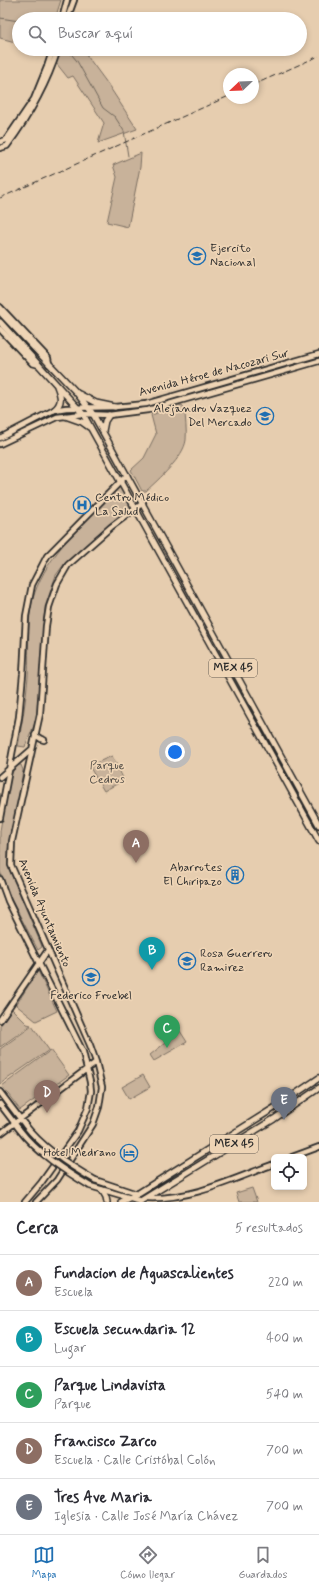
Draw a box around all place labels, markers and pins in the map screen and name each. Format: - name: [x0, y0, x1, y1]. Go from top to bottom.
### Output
- place label: Ejercito Nacional: [210, 241, 256, 271]
- school or university icon: Ejercito Nacional: [187, 246, 207, 266]
- place label: Alejandro Vazquez Del Mercado: [153, 401, 252, 431]
- school or university icon: Alejandro Vazquez Del Mercado: [255, 406, 275, 426]
- place label: Centro Médico La Salud: [95, 490, 169, 520]
- hospital icon: Centro Médico La Salud: [72, 495, 92, 515]
- pin: A: [123, 830, 149, 863]
- place label: Abarrotes El Chiripazo: [163, 860, 222, 890]
- building icon: Abarrotes El Chiripazo: [225, 865, 245, 885]
- pin: B: [139, 937, 165, 970]
- place label: Rosa Guerrero Ramirez: [200, 946, 273, 976]
- school or university icon: Rosa Guerrero Ramirez: [177, 951, 197, 971]
- school or university icon: Federico Froebel: [81, 967, 101, 987]
- place label: Federico Froebel: [50, 988, 132, 1004]
- pin: C: [154, 1015, 180, 1048]
- pin: D: [34, 1080, 60, 1113]
- pin: E: [271, 1087, 297, 1120]
- hotel icon: Hotel Medrano: [119, 1143, 139, 1163]
- place label: Hotel Medrano: [43, 1145, 116, 1161]

